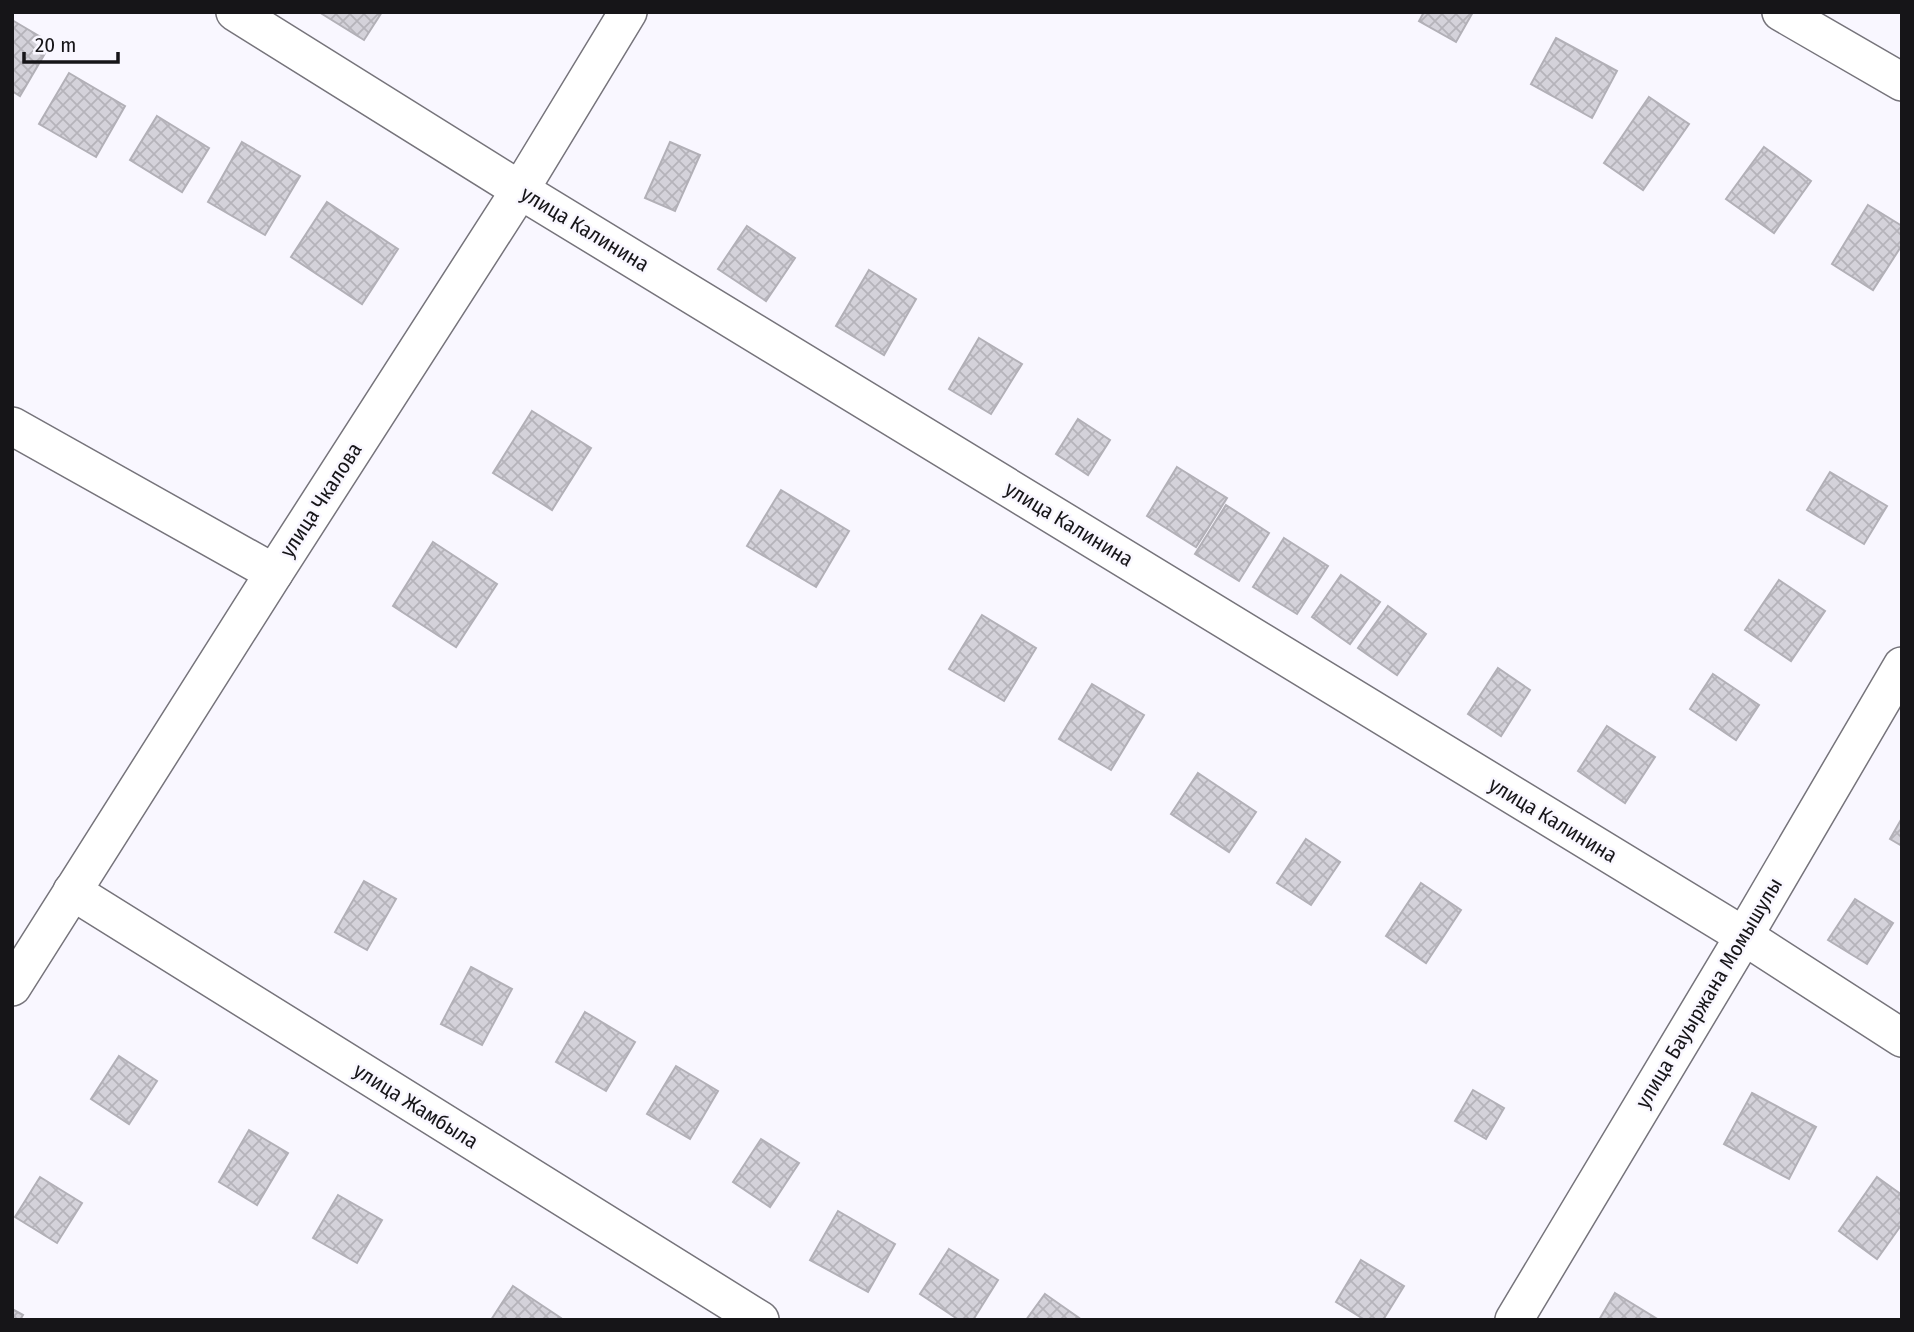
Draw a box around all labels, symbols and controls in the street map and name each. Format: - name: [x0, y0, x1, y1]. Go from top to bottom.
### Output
- scale bar: [24, 21, 119, 65]
- text: 20 m: [35, 32, 76, 58]
- street label: улица Калинина: [516, 181, 654, 277]
- street label: улица Чкалова: [274, 438, 368, 562]
- street label: улица Калинина: [1000, 476, 1138, 572]
- street label: улица Калинина: [1484, 772, 1622, 868]
- street label: улица Бауыржана Момышулы: [1630, 873, 1788, 1113]
- street label: улица Жамбыла: [349, 1057, 483, 1155]

